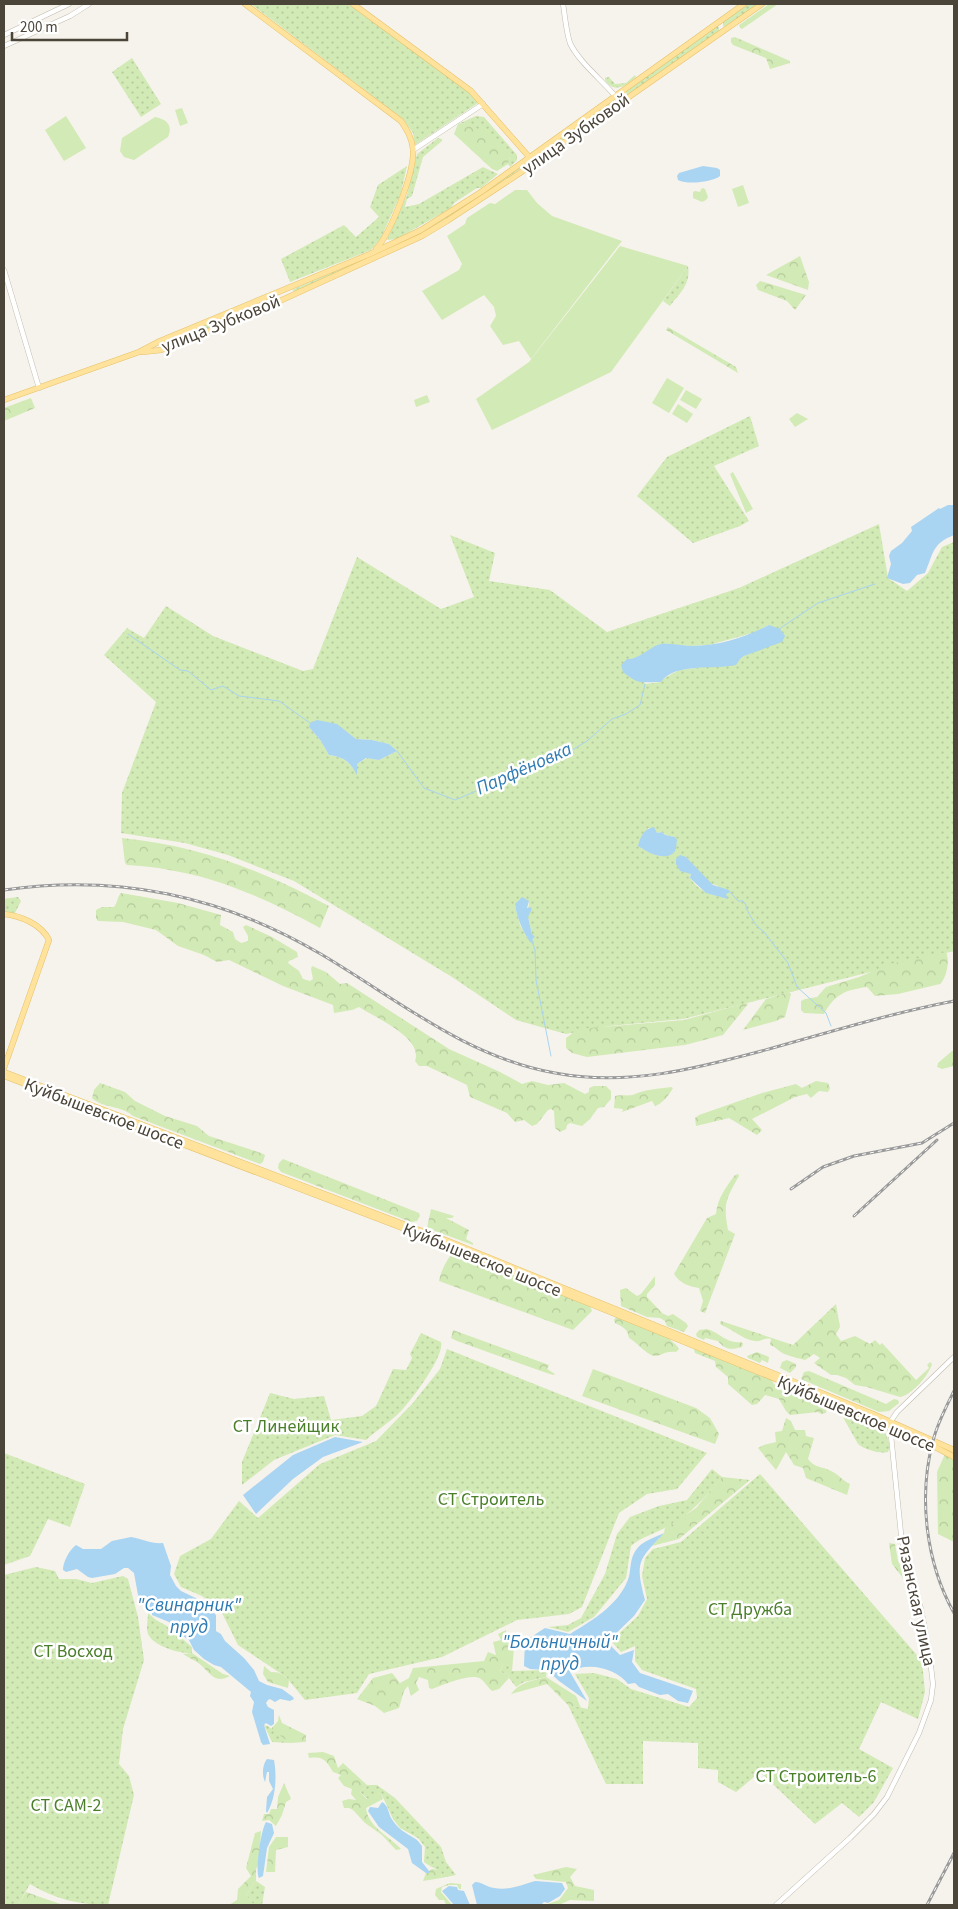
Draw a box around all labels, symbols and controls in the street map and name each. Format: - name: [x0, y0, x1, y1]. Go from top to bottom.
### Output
- scale bar: [12, 10, 128, 42]
- text: 200 m: [20, 17, 58, 38]
- street label: улица Зубковой: [517, 88, 635, 180]
- street label: улица Зубковой: [158, 289, 284, 359]
- water label: Парфёновка: [472, 736, 576, 802]
- street label: Куйбышевское шоссе: [21, 1072, 187, 1156]
- street label: Куйбышевское шоссе: [399, 1217, 565, 1303]
- street label: Куйбышевское шоссе: [773, 1369, 939, 1459]
- park label: СТ Линейщик: [233, 1414, 339, 1439]
- park label: СТ Строитель: [438, 1487, 544, 1512]
- street label: Рязанская улица: [890, 1534, 942, 1668]
- water label: "Свинарник" пруд: [137, 1592, 241, 1641]
- park label: СТ Дружба: [708, 1597, 792, 1622]
- water label: "Больничный" пруд: [502, 1629, 618, 1678]
- park label: СТ Восход: [34, 1639, 113, 1664]
- park label: СТ Строитель-6: [755, 1764, 877, 1789]
- park label: СТ САМ-2: [31, 1793, 102, 1818]

